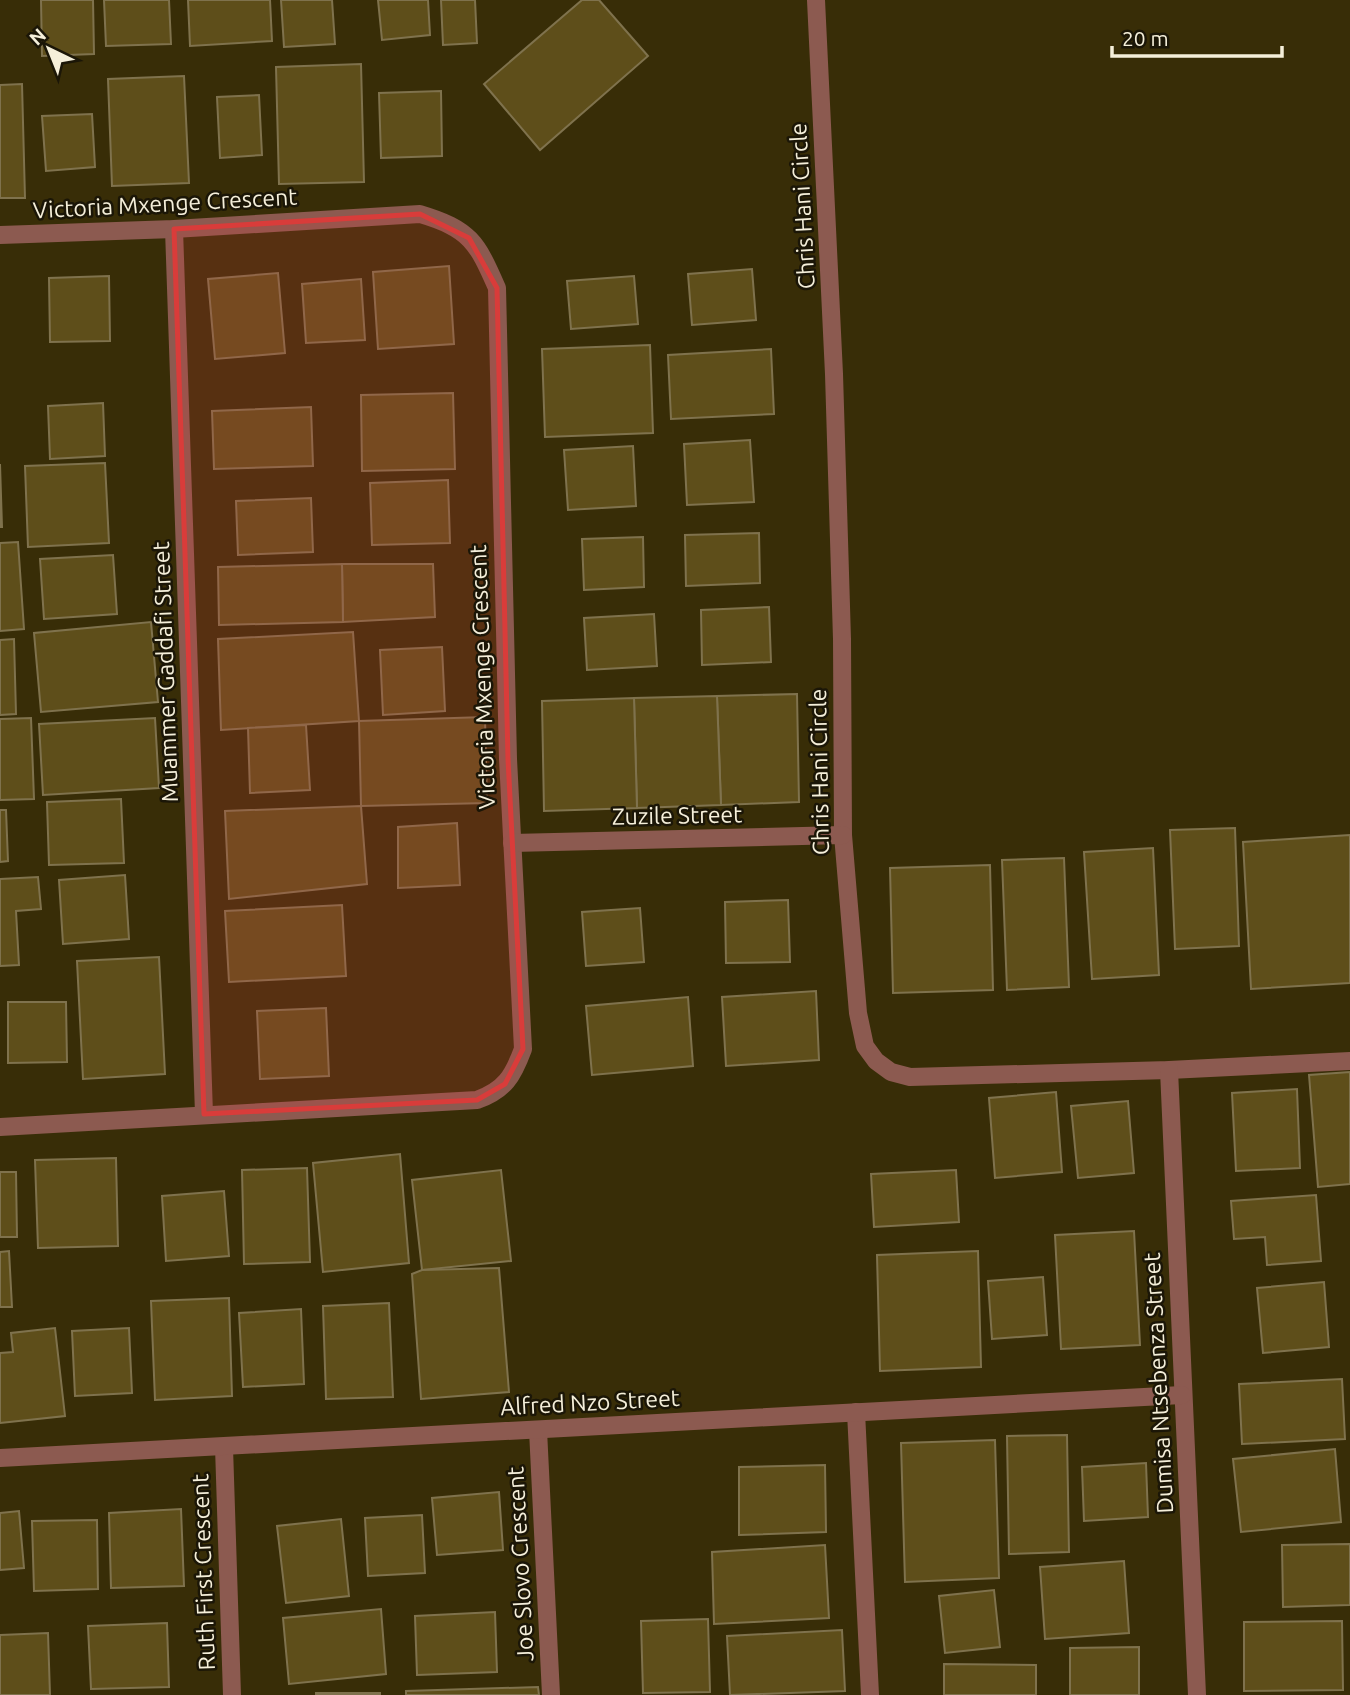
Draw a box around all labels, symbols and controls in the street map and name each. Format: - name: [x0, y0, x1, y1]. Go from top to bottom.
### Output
- north arrow: [14, 14, 84, 84]
- scale bar: [1112, 14, 1282, 58]
- text: N: [25, 24, 50, 49]
- text: 20 m: [1122, 26, 1169, 50]
- street label: Chris Hani Circle: [785, 122, 819, 290]
- street label: Victoria Mxenge Crescent: [32, 184, 298, 222]
- street label: Muammer Gaddafi Street: [148, 541, 182, 803]
- street label: Victoria Mxenge Crescent: [465, 544, 499, 810]
- street label: Chris Hani Circle: [805, 689, 833, 855]
- street label: Zuzile Street: [612, 801, 742, 829]
- street label: Dumisa Ntsebenza Street: [1139, 1252, 1177, 1514]
- street label: Alfred Nzo Street: [500, 1385, 680, 1419]
- street label: Joe Slovo Crescent: [502, 1466, 538, 1662]
- street label: Ruth First Crescent: [187, 1473, 219, 1671]

